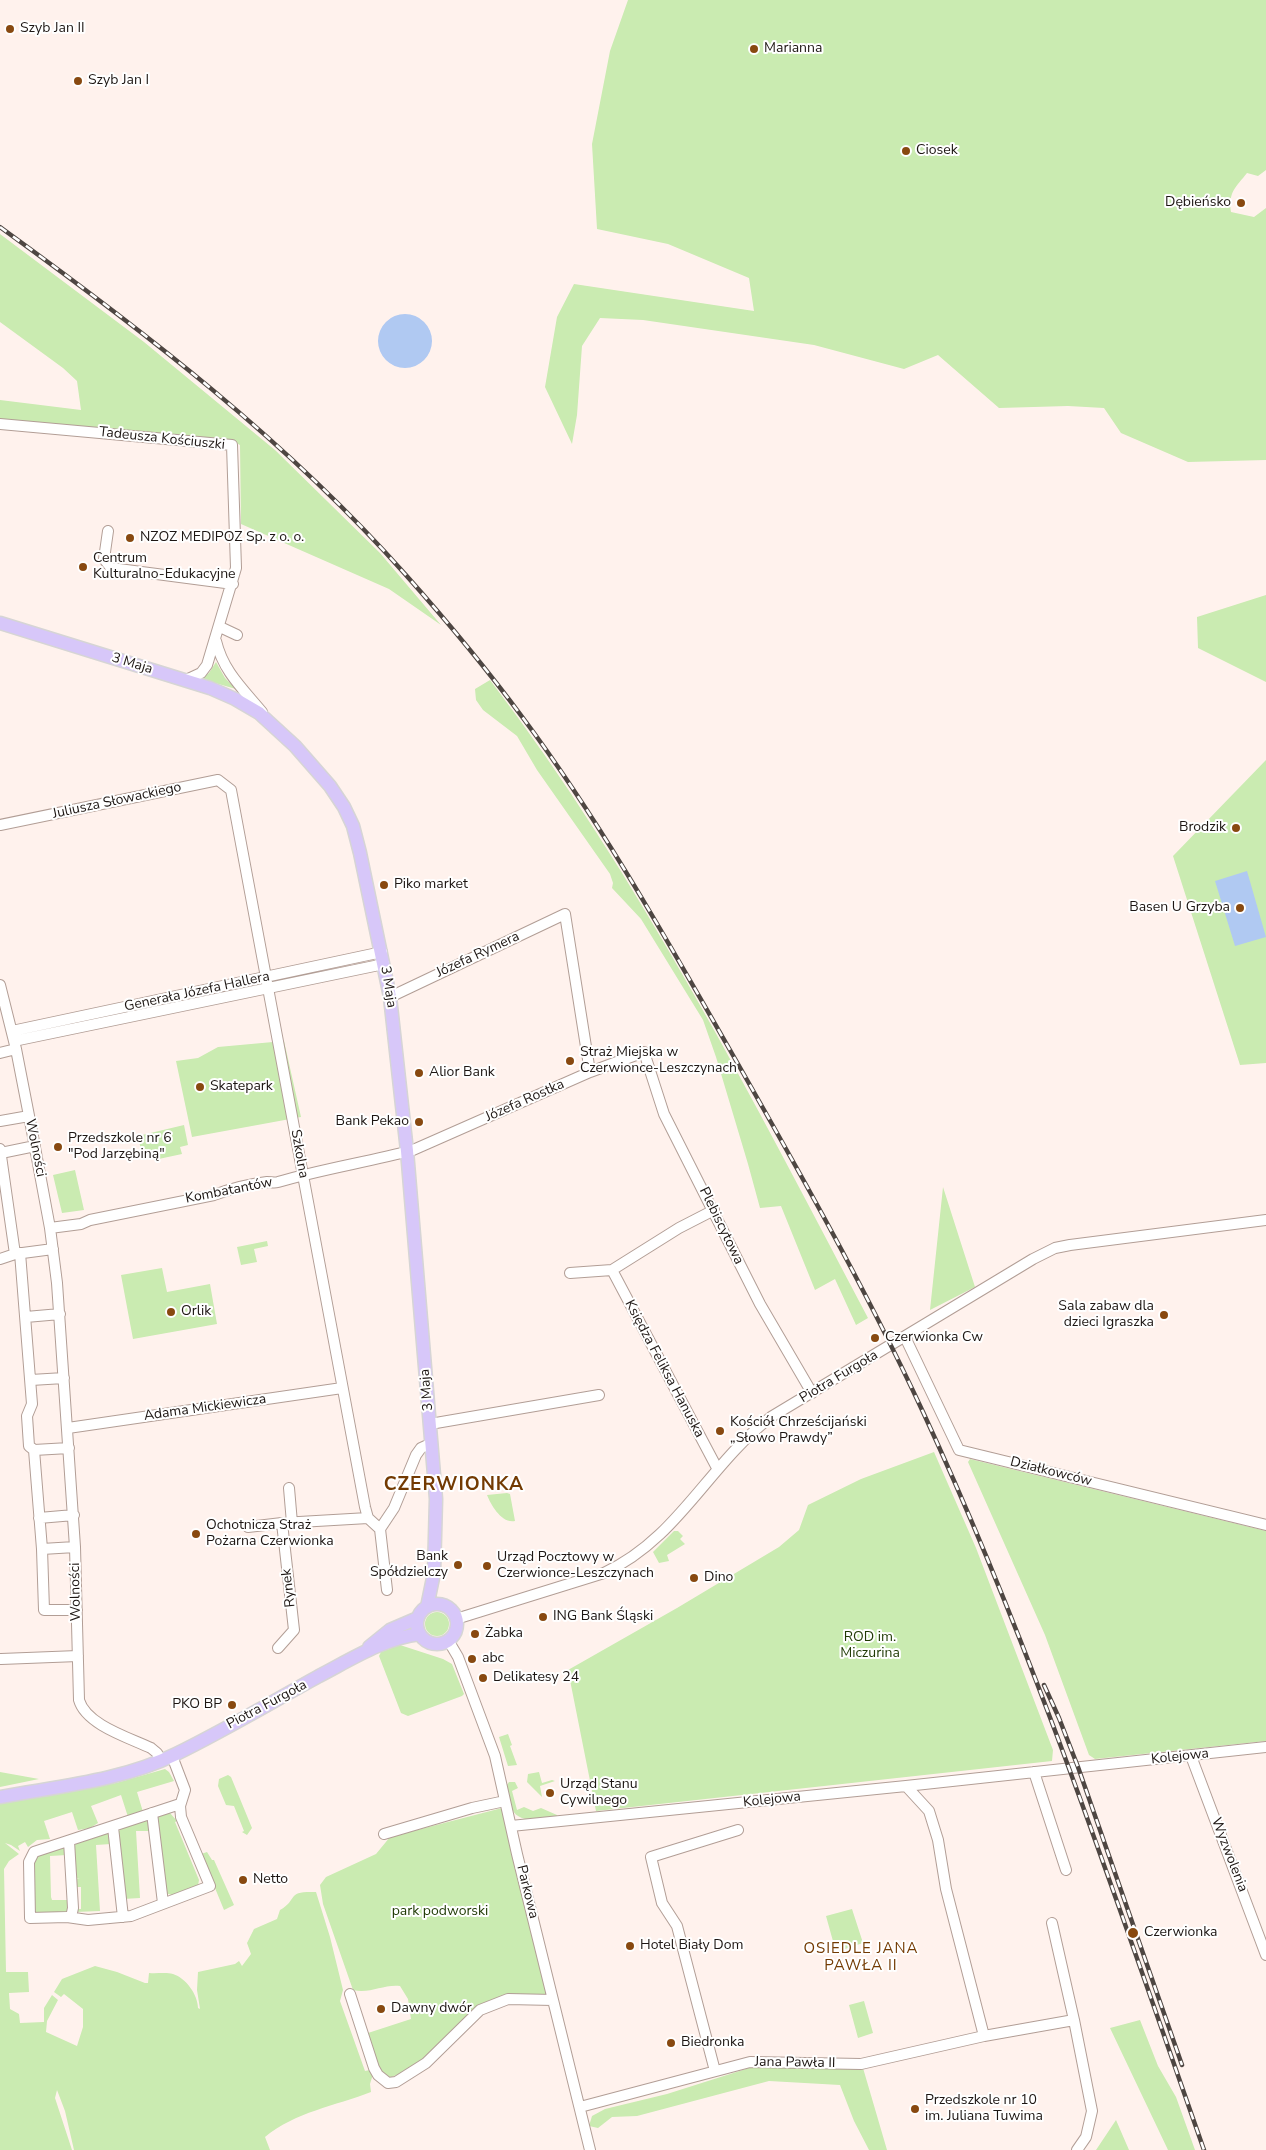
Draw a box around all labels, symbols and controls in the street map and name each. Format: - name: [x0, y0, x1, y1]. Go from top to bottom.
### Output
- place label: Szyb Jan II: [20, 21, 85, 37]
- marker: Szyb Jan II: [4, 23, 16, 35]
- place label: Marianna: [764, 41, 822, 57]
- marker: Marianna: [748, 43, 760, 55]
- place label: Szyb Jan I: [88, 73, 149, 89]
- marker: Szyb Jan I: [72, 75, 84, 87]
- place label: Ciosek: [916, 143, 958, 159]
- marker: Ciosek: [900, 145, 912, 157]
- place label: Dębieńsko: [1165, 195, 1231, 211]
- marker: Dębieńsko: [1235, 197, 1247, 209]
- street label: Tadeusza Kościuszki: [98, 424, 226, 454]
- place label: NZOZ MEDIPOZ Sp. z o. o.: [140, 530, 304, 546]
- marker: NZOZ MEDIPOZ Sp. z o. o.: [124, 532, 136, 544]
- place label: Centrum Kulturalno-Edukacyjne: [93, 551, 236, 584]
- marker: Centrum Kulturalno-Edukacyjne: [77, 561, 89, 573]
- street label: 3 Maja: [109, 650, 155, 678]
- street label: Juliusza Słowackiego: [51, 779, 183, 823]
- place label: Brodzik: [1179, 820, 1226, 836]
- marker: Brodzik: [1230, 822, 1242, 834]
- place label: Piko market: [394, 877, 468, 893]
- marker: Piko market: [378, 879, 390, 891]
- place label: Basen U Grzyba: [1129, 900, 1230, 916]
- marker: Basen U Grzyba: [1234, 902, 1246, 914]
- street label: Józefa Rymera: [434, 928, 522, 982]
- street label: 3 Maja: [376, 965, 400, 1009]
- street label: Generała Józefa Hallera: [123, 968, 271, 1016]
- place label: Straż Miejska w Czerwionce-Leszczynach: [580, 1045, 737, 1078]
- marker: Straż Miejska w Czerwionce-Leszczynach: [564, 1055, 576, 1067]
- place label: Alior Bank: [429, 1065, 495, 1081]
- marker: Alior Bank: [413, 1067, 425, 1079]
- street label: Józefa Rostka: [483, 1076, 567, 1126]
- place label: Skatepark: [210, 1079, 273, 1095]
- marker: Skatepark: [194, 1081, 206, 1093]
- place label: Bank Pekao: [335, 1114, 409, 1130]
- marker: Bank Pekao: [413, 1116, 425, 1128]
- street label: Wolności: [21, 1118, 49, 1178]
- street label: Szkolna: [286, 1128, 312, 1180]
- place label: Przedszkole nr 6 "Pod Jarzębiną": [68, 1131, 172, 1164]
- marker: Przedszkole nr 6 "Pod Jarzębiną": [52, 1141, 64, 1153]
- street label: Kombatantów: [184, 1174, 274, 1208]
- street label: Plebiscytowa: [695, 1185, 747, 1267]
- street label: Księdza Feliksa Hanuska: [621, 1297, 707, 1441]
- place label: Sala zabaw dla dzieci Igraszka: [1058, 1299, 1154, 1331]
- place label: Orlik: [181, 1304, 211, 1320]
- marker: Orlik: [165, 1306, 177, 1318]
- marker: Sala zabaw dla dzieci Igraszka: [1158, 1309, 1170, 1321]
- place label: Czerwionka Cw: [885, 1330, 983, 1346]
- marker: Czerwionka Cw: [869, 1332, 881, 1344]
- street label: Piotra Furgoła: [797, 1347, 881, 1407]
- street label: 3 Maja: [417, 1368, 437, 1412]
- street label: Adama Mickiewicza: [143, 1391, 267, 1425]
- place label: Kościół Chrześcijański „Słowo Prawdy”: [730, 1415, 867, 1448]
- marker: Kościół Chrześcijański „Słowo Prawdy”: [714, 1425, 726, 1437]
- street label: Działkowców: [1008, 1454, 1094, 1490]
- district label: CZERWIONKA: [383, 1474, 525, 1496]
- place label: Ochotnicza Straż Pożarna Czerwionka: [206, 1518, 334, 1550]
- marker: Ochotnicza Straż Pożarna Czerwionka: [190, 1528, 202, 1540]
- place label: Bank Spółdzielczy: [370, 1549, 448, 1581]
- place label: Urząd Pocztowy w Czerwionce-Leszczynach: [497, 1550, 654, 1582]
- marker: Bank Spółdzielczy: [452, 1559, 464, 1571]
- marker: Urząd Pocztowy w Czerwionce-Leszczynach: [481, 1560, 493, 1572]
- street label: Wolności: [67, 1562, 85, 1622]
- street label: Rynek: [279, 1568, 299, 1608]
- place label: Dino: [704, 1570, 733, 1586]
- marker: Dino: [688, 1572, 700, 1584]
- place label: ING Bank Śląski: [553, 1609, 653, 1625]
- marker: ING Bank Śląski: [537, 1611, 549, 1623]
- place label: Żabka: [485, 1626, 523, 1642]
- marker: Żabka: [469, 1628, 481, 1640]
- park label: ROD im. Miczurina: [840, 1630, 900, 1662]
- place label: abc: [482, 1651, 504, 1667]
- marker: abc: [466, 1653, 478, 1665]
- place label: Delikatesy 24: [493, 1670, 579, 1686]
- marker: Delikatesy 24: [477, 1672, 489, 1684]
- street label: Piotra Furgoła: [224, 1677, 310, 1733]
- place label: PKO BP: [172, 1697, 222, 1713]
- marker: PKO BP: [226, 1699, 238, 1711]
- street label: Kolejowa: [1150, 1746, 1210, 1768]
- place label: Urząd Stanu Cywilnego: [560, 1777, 638, 1810]
- marker: Urząd Stanu Cywilnego: [544, 1787, 556, 1799]
- street label: Kolejowa: [742, 1789, 802, 1811]
- street label: Wyzwolenia: [1207, 1816, 1251, 1894]
- street label: Parkowa: [512, 1864, 542, 1920]
- place label: Netto: [253, 1872, 288, 1888]
- marker: Netto: [237, 1874, 249, 1886]
- park label: park podworski: [392, 1904, 488, 1920]
- place label: Czerwionka: [1144, 1925, 1218, 1941]
- marker: Czerwionka: [1126, 1926, 1140, 1940]
- place label: Hotel Biały Dom: [640, 1938, 743, 1954]
- marker: Hotel Biały Dom: [624, 1940, 636, 1952]
- district label: OSIEDLE JANA PAWŁA II: [802, 1940, 920, 1975]
- place label: Dawny dwór: [391, 2001, 472, 2017]
- marker: Dawny dwór: [375, 2003, 387, 2015]
- place label: Biedronka: [681, 2035, 744, 2051]
- marker: Biedronka: [665, 2037, 677, 2049]
- street label: Jana Pawła II: [754, 2054, 836, 2072]
- place label: Przedszkole nr 10 im. Juliana Tuwima: [925, 2093, 1043, 2126]
- marker: Przedszkole nr 10 im. Juliana Tuwima: [909, 2103, 921, 2115]

